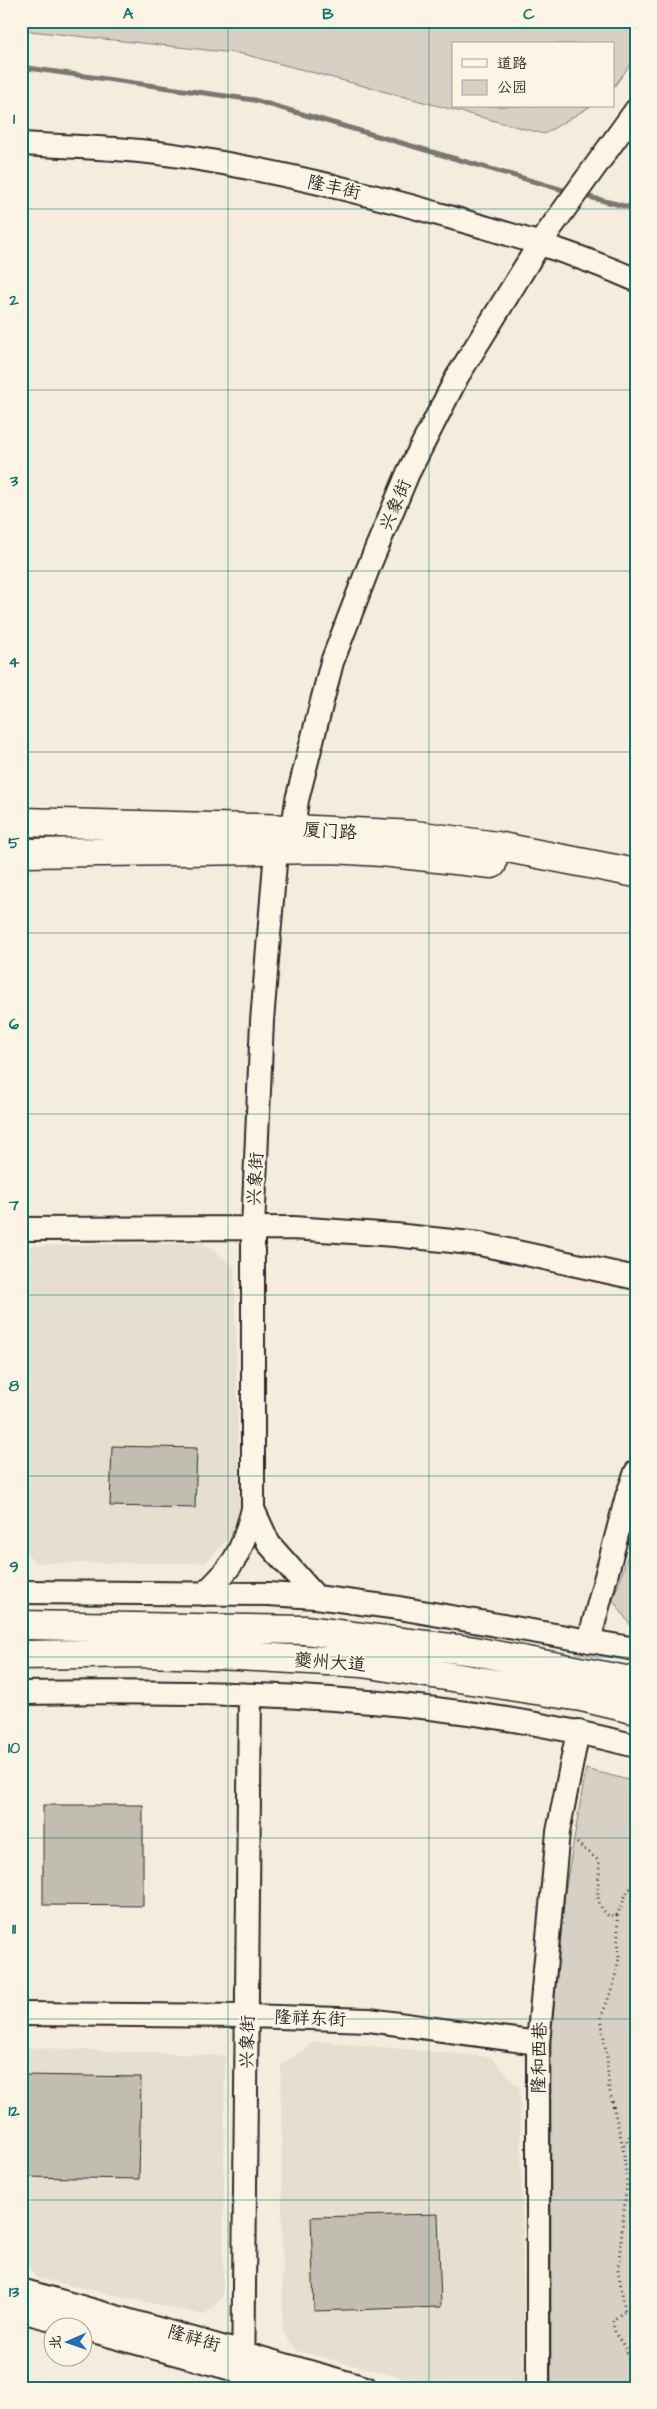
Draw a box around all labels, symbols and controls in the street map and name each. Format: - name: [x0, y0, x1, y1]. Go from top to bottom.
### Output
- text: A: [123, 3, 134, 25]
- text: B: [322, 3, 334, 25]
- text: C: [523, 3, 535, 25]
- legend: [452, 42, 614, 108]
- text: 道路: [497, 53, 527, 74]
- text: 公园: [497, 77, 527, 98]
- text: 1: [13, 108, 16, 130]
- street label: 隆丰街: [305, 169, 363, 206]
- text: 2: [8, 289, 19, 311]
- text: 3: [9, 470, 19, 492]
- street label: 兴象街: [373, 475, 418, 535]
- text: 4: [9, 651, 20, 673]
- street label: 厦门路: [302, 818, 358, 845]
- text: 5: [8, 832, 20, 854]
- text: 6: [9, 1013, 19, 1035]
- street label: 兴象街: [242, 1151, 269, 1207]
- text: 7: [8, 1194, 19, 1216]
- text: 8: [9, 1375, 20, 1397]
- text: 9: [9, 1556, 19, 1578]
- street label: 夔州大道: [293, 1648, 367, 1677]
- text: 10: [8, 1737, 20, 1759]
- text: 11: [12, 1918, 17, 1940]
- street label: 隆祥东街: [274, 2005, 346, 2032]
- street label: 兴象街: [235, 2015, 260, 2069]
- street label: 隆和西巷: [526, 2022, 553, 2094]
- text: 12: [8, 2100, 20, 2122]
- text: 13: [9, 2281, 20, 2303]
- north arrow: [42, 2316, 92, 2366]
- street label: 隆祥街: [164, 2319, 223, 2358]
- text: 北: [46, 2335, 66, 2350]

